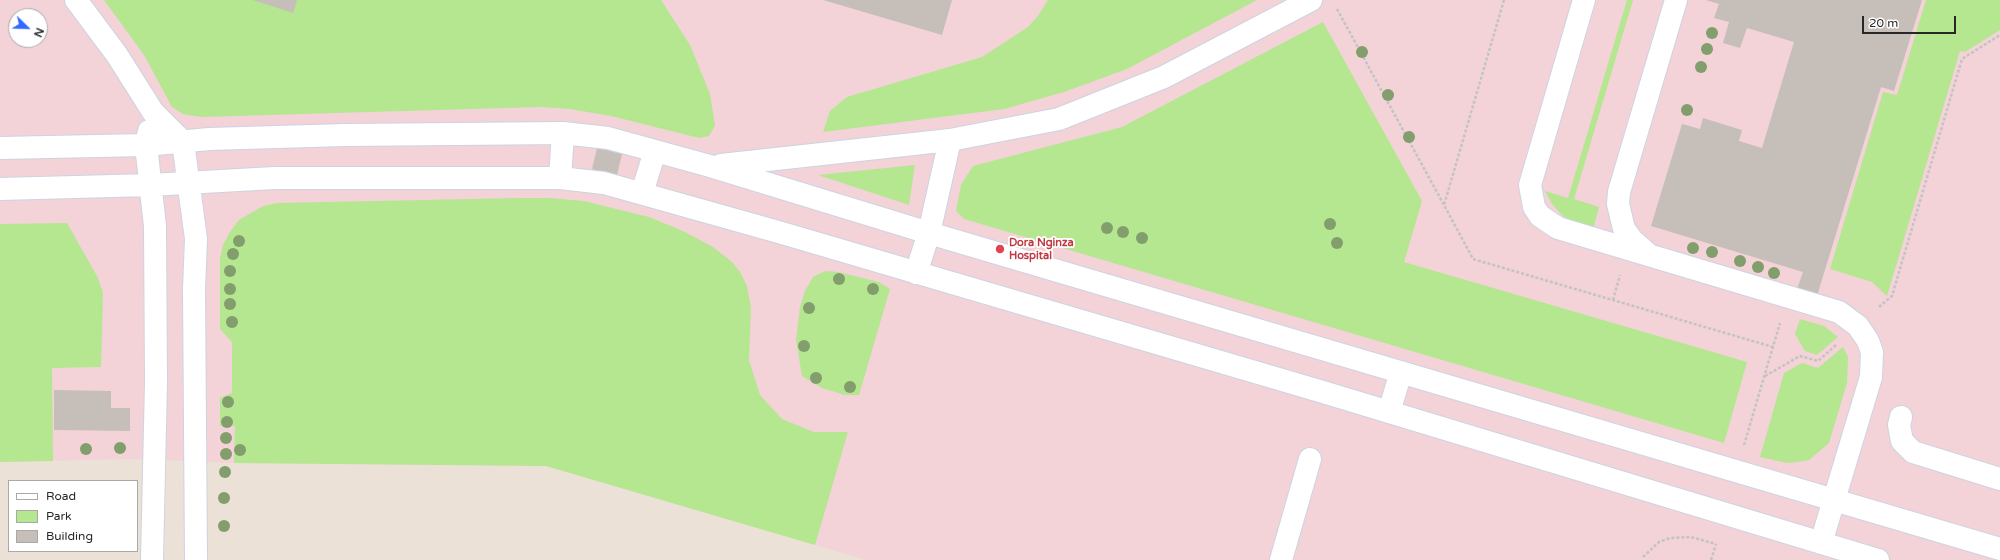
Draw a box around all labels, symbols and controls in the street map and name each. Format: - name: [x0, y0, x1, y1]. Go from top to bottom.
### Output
- north arrow: [8, 8, 48, 48]
- scale bar: [1864, 8, 1958, 34]
- text: 20 m: [1869, 16, 1898, 30]
- text: N: [31, 26, 46, 39]
- place label: Dora Nginza Hospital: [1009, 236, 1074, 262]
- marker: Dora Nginza Hospital: [994, 243, 1006, 255]
- legend: [8, 480, 138, 552]
- text: Road: [46, 489, 76, 503]
- text: Park: [46, 509, 72, 523]
- text: Building: [46, 529, 93, 543]

